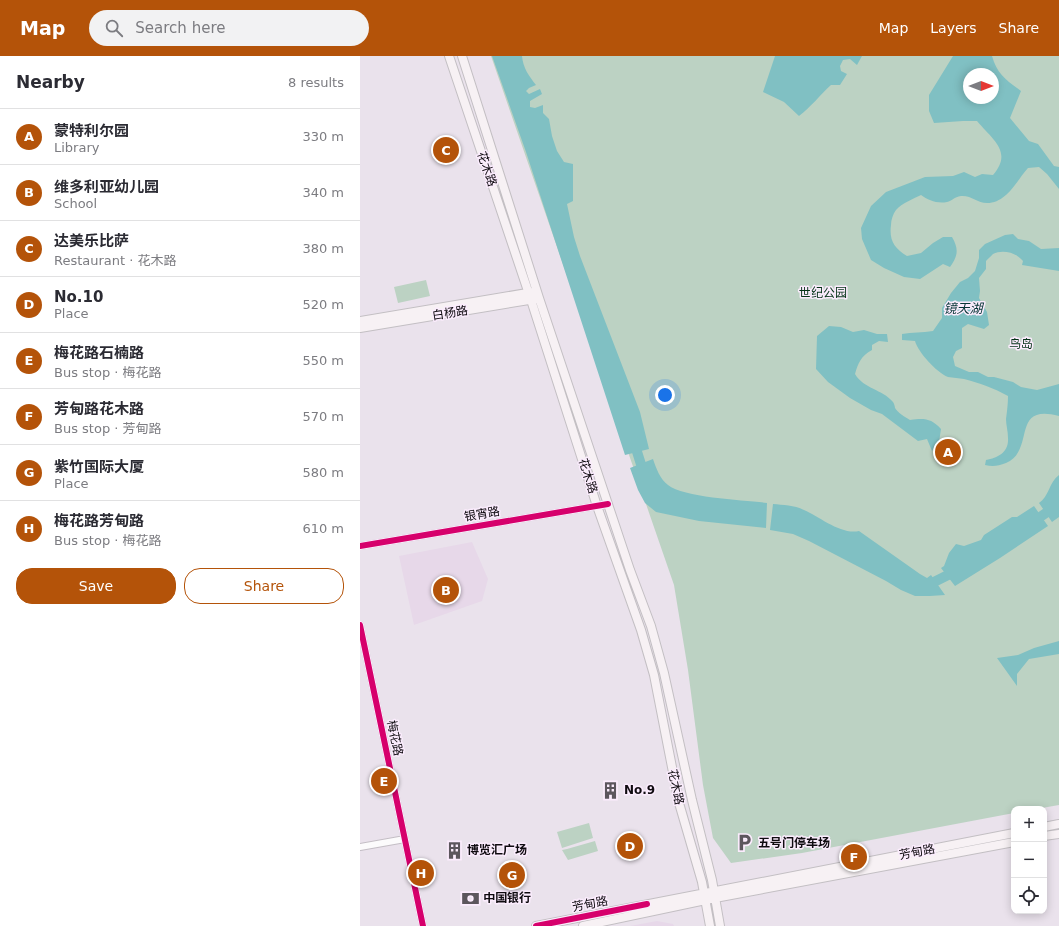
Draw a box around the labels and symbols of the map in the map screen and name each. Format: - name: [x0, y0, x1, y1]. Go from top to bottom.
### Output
- north arrow: [963, 68, 999, 104]
- pin: C: [433, 135, 459, 165]
- street label: 花木路: [475, 150, 499, 188]
- park label: 世纪公园: [799, 286, 847, 300]
- water label: 镜天湖: [943, 301, 984, 316]
- street label: 白杨路: [431, 303, 469, 323]
- park label: 鸟岛: [1009, 337, 1033, 351]
- your location: [655, 385, 675, 405]
- pin: A: [935, 437, 961, 467]
- street label: 花木路: [576, 457, 600, 495]
- street label: 银宵路: [463, 504, 501, 524]
- pin: B: [433, 575, 459, 605]
- street label: 梅花路: [384, 719, 406, 757]
- pin: E: [371, 766, 397, 796]
- street label: 花木路: [665, 768, 687, 806]
- building icon: No.9: [601, 780, 621, 800]
- place label: No.9: [624, 783, 655, 797]
- pin: D: [617, 831, 643, 861]
- parking icon: 五号门停车场: [735, 833, 755, 853]
- place label: 五号门停车场: [758, 836, 830, 850]
- building icon: 博览汇广场: [444, 840, 464, 860]
- pin: F: [841, 842, 867, 872]
- street label: 芳甸路: [898, 842, 936, 862]
- place label: 博览汇广场: [467, 843, 527, 857]
- pin: H: [408, 858, 434, 888]
- pin: G: [499, 860, 525, 890]
- bank icon: 中国银行: [460, 888, 480, 908]
- place label: 中国银行: [483, 891, 531, 905]
- street label: 芳甸路: [571, 894, 609, 914]

